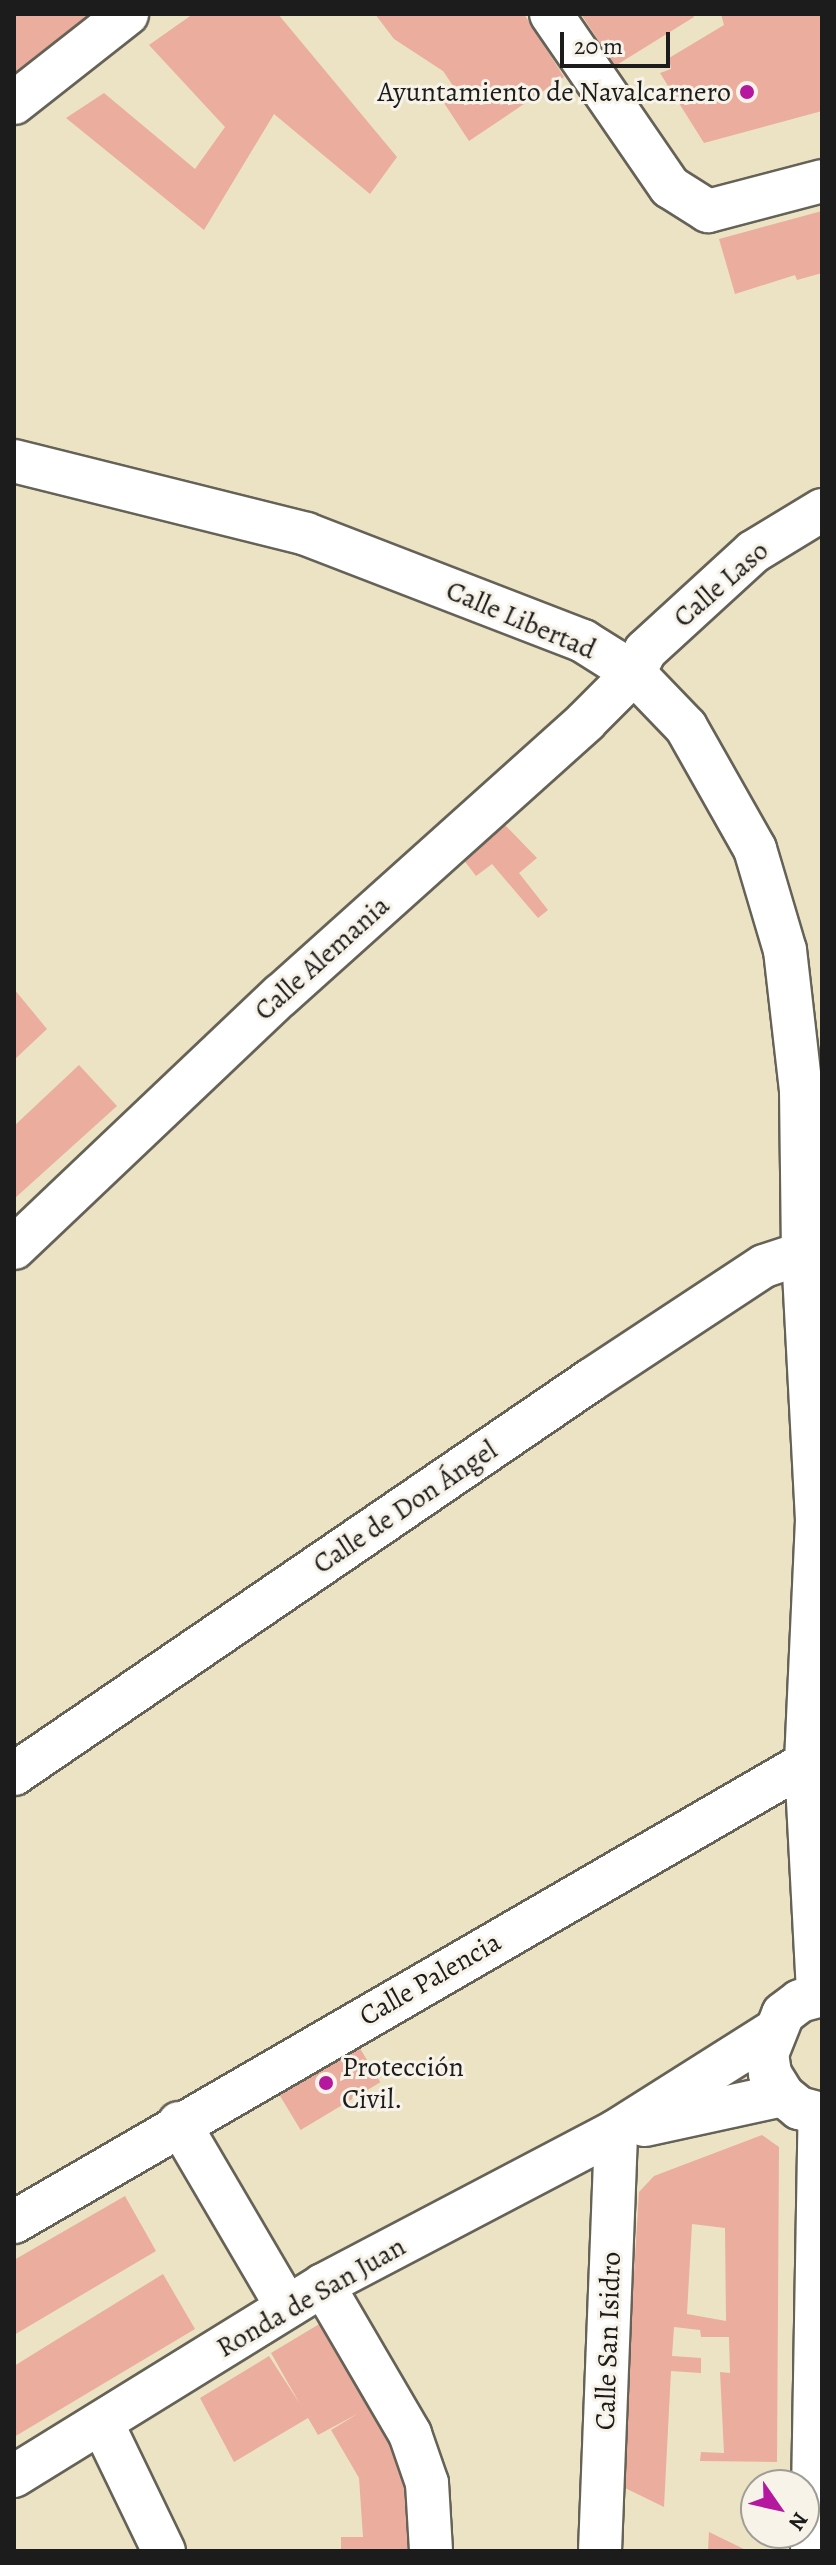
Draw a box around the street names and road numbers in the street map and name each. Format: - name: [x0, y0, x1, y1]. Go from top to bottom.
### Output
- street label: Calle Laso: [667, 534, 775, 634]
- street label: Calle Libertad: [441, 573, 601, 667]
- street label: Calle Alemania: [248, 889, 396, 1027]
- street label: Calle de Don Ángel: [307, 1433, 503, 1581]
- street label: Calle Palencia: [353, 1925, 507, 2033]
- street label: Ronda de San Juan: [211, 2229, 411, 2365]
- street label: Calle San Isidro: [588, 2251, 628, 2431]

